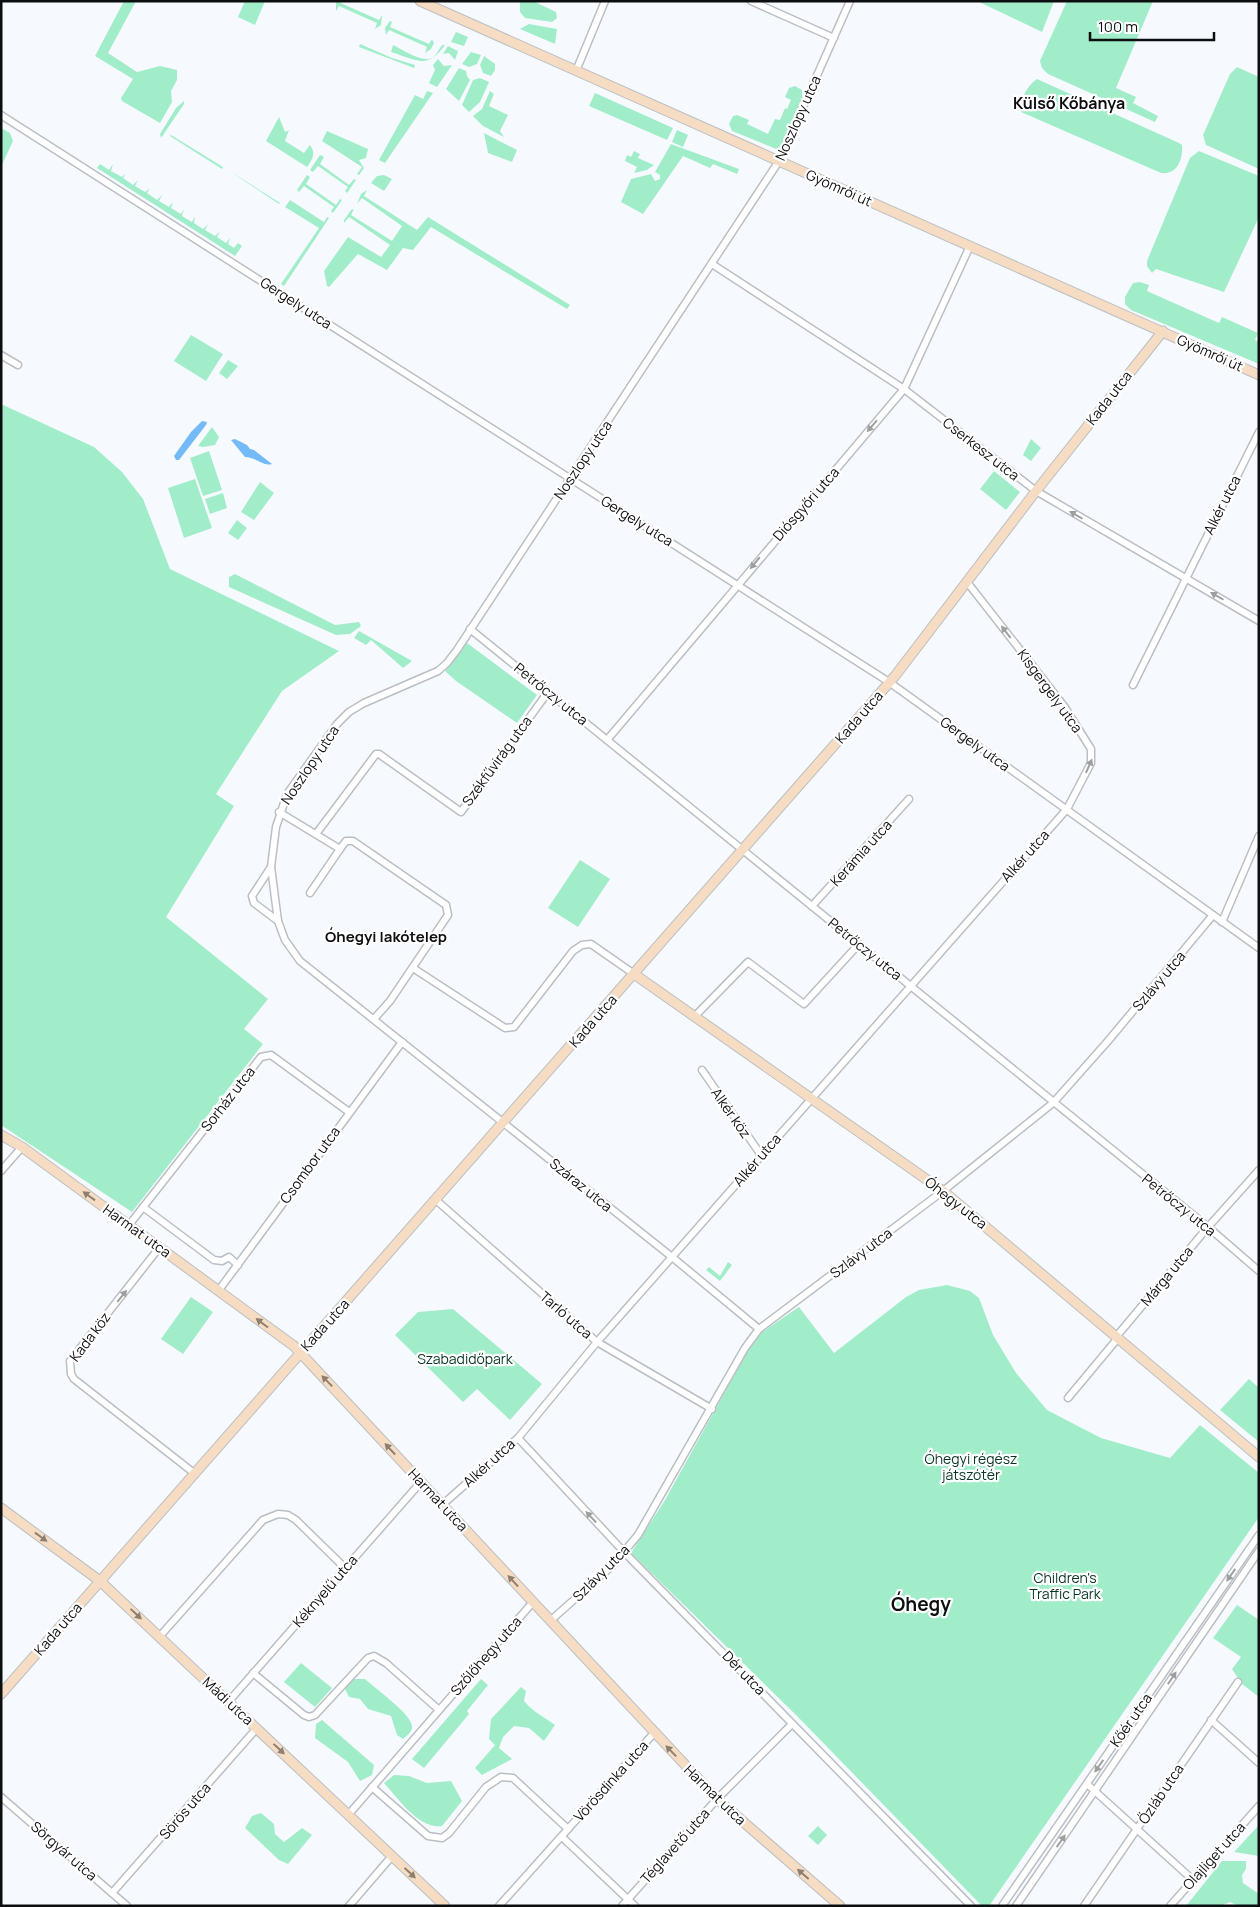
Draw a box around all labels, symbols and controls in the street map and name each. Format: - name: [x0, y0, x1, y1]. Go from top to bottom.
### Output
- scale bar: [1090, 10, 1214, 42]
- text: 100 m: [1098, 16, 1138, 37]
- street label: Noszlopy utca: [770, 72, 825, 163]
- district label: Külső Kőbánya: [1013, 92, 1125, 114]
- street label: Gyömrői út: [803, 165, 876, 211]
- street label: Gergely utca: [257, 272, 336, 333]
- street label: Gyömrői út: [1174, 330, 1247, 376]
- street label: Kada utca: [1081, 367, 1136, 429]
- street label: Cserkesz utca: [939, 413, 1024, 484]
- street label: Noszlopy utca: [549, 417, 616, 503]
- one-way arrow: [867, 420, 878, 432]
- street label: Diósgyőri utca: [768, 463, 843, 545]
- street label: Alkér utca: [1199, 472, 1245, 538]
- street label: Gergely utca: [598, 491, 677, 550]
- one-way arrow: [1070, 510, 1083, 519]
- one-way arrow: [750, 557, 761, 569]
- one-way arrow: [1210, 592, 1223, 601]
- one-way arrow: [1001, 626, 1012, 639]
- street label: Kisgergely utca: [1014, 645, 1087, 736]
- street label: Petrőczy utca: [511, 658, 592, 729]
- street label: Kada utca: [830, 686, 887, 747]
- street label: Székfűvirág utca: [457, 712, 536, 810]
- street label: Gergely utca: [937, 712, 1014, 775]
- street label: Noszlopy utca: [276, 722, 343, 808]
- one-way arrow: [1085, 759, 1093, 773]
- street label: Kerámia utca: [826, 815, 896, 890]
- street label: Alkér utca: [996, 826, 1053, 886]
- street label: Petrőczy utca: [825, 913, 906, 984]
- district label: Óhegyi lakótelep: [325, 926, 447, 947]
- street label: Szlávy utca: [1128, 947, 1189, 1015]
- street label: Kada utca: [564, 990, 621, 1051]
- street label: Sorház utca: [196, 1062, 259, 1135]
- street label: Alkér köz: [707, 1084, 756, 1142]
- street label: Csombor utca: [275, 1122, 344, 1207]
- street label: Alkér utca: [728, 1129, 785, 1190]
- street label: Száraz utca: [546, 1154, 617, 1216]
- street label: Petrőczy utca: [1139, 1169, 1220, 1240]
- street label: Óhegy utca: [921, 1172, 991, 1233]
- one-way arrow: [82, 1191, 96, 1201]
- street label: Harmat utca: [100, 1200, 175, 1262]
- street label: Szlávy utca: [826, 1223, 896, 1282]
- street label: Márga utca: [1136, 1242, 1197, 1309]
- street label: Tarló utca: [536, 1287, 597, 1343]
- one-way arrow: [116, 1290, 127, 1303]
- street label: Kada utca: [296, 1294, 353, 1355]
- street label: Kada köz: [65, 1308, 114, 1365]
- one-way arrow: [256, 1317, 269, 1328]
- park label: Szabadidőpark: [417, 1349, 514, 1368]
- one-way arrow: [321, 1376, 333, 1388]
- street label: Alkér utca: [459, 1434, 519, 1491]
- one-way arrow: [384, 1443, 396, 1455]
- park label: Óhegyi régész játszótér: [925, 1449, 1017, 1484]
- street label: Harmat utca: [404, 1464, 472, 1535]
- one-way arrow: [585, 1511, 597, 1523]
- one-way arrow: [34, 1531, 47, 1542]
- street label: Szlávy utca: [568, 1540, 633, 1605]
- street label: Kéknyelű utca: [288, 1551, 361, 1631]
- park label: Children's Traffic Park: [1029, 1568, 1102, 1603]
- one-way arrow: [1226, 1568, 1236, 1582]
- one-way arrow: [507, 1575, 519, 1587]
- district label: Óhegy: [891, 1591, 951, 1617]
- street label: Kada utca: [29, 1598, 86, 1659]
- one-way arrow: [129, 1608, 141, 1620]
- street label: Szőlőhegy utca: [446, 1612, 525, 1699]
- street label: Dér utca: [719, 1646, 770, 1699]
- one-way arrow: [1167, 1671, 1177, 1685]
- street label: Mádi utca: [199, 1672, 258, 1729]
- street label: Kőér utca: [1105, 1689, 1156, 1750]
- street label: Vörösdinka utca: [569, 1736, 652, 1825]
- one-way arrow: [273, 1743, 285, 1755]
- one-way arrow: [665, 1745, 677, 1757]
- street label: Harmat utca: [680, 1760, 751, 1829]
- one-way arrow: [1094, 1760, 1104, 1773]
- street label: Őzláb utca: [1133, 1760, 1188, 1828]
- street label: Sörös utca: [155, 1778, 215, 1843]
- street label: Téglavető utca: [636, 1804, 714, 1887]
- street label: Sörgyár utca: [27, 1817, 101, 1885]
- street label: Olajliget utca: [1178, 1818, 1249, 1894]
- one-way arrow: [1056, 1834, 1066, 1848]
- one-way arrow: [404, 1867, 416, 1879]
- one-way arrow: [797, 1868, 809, 1880]

